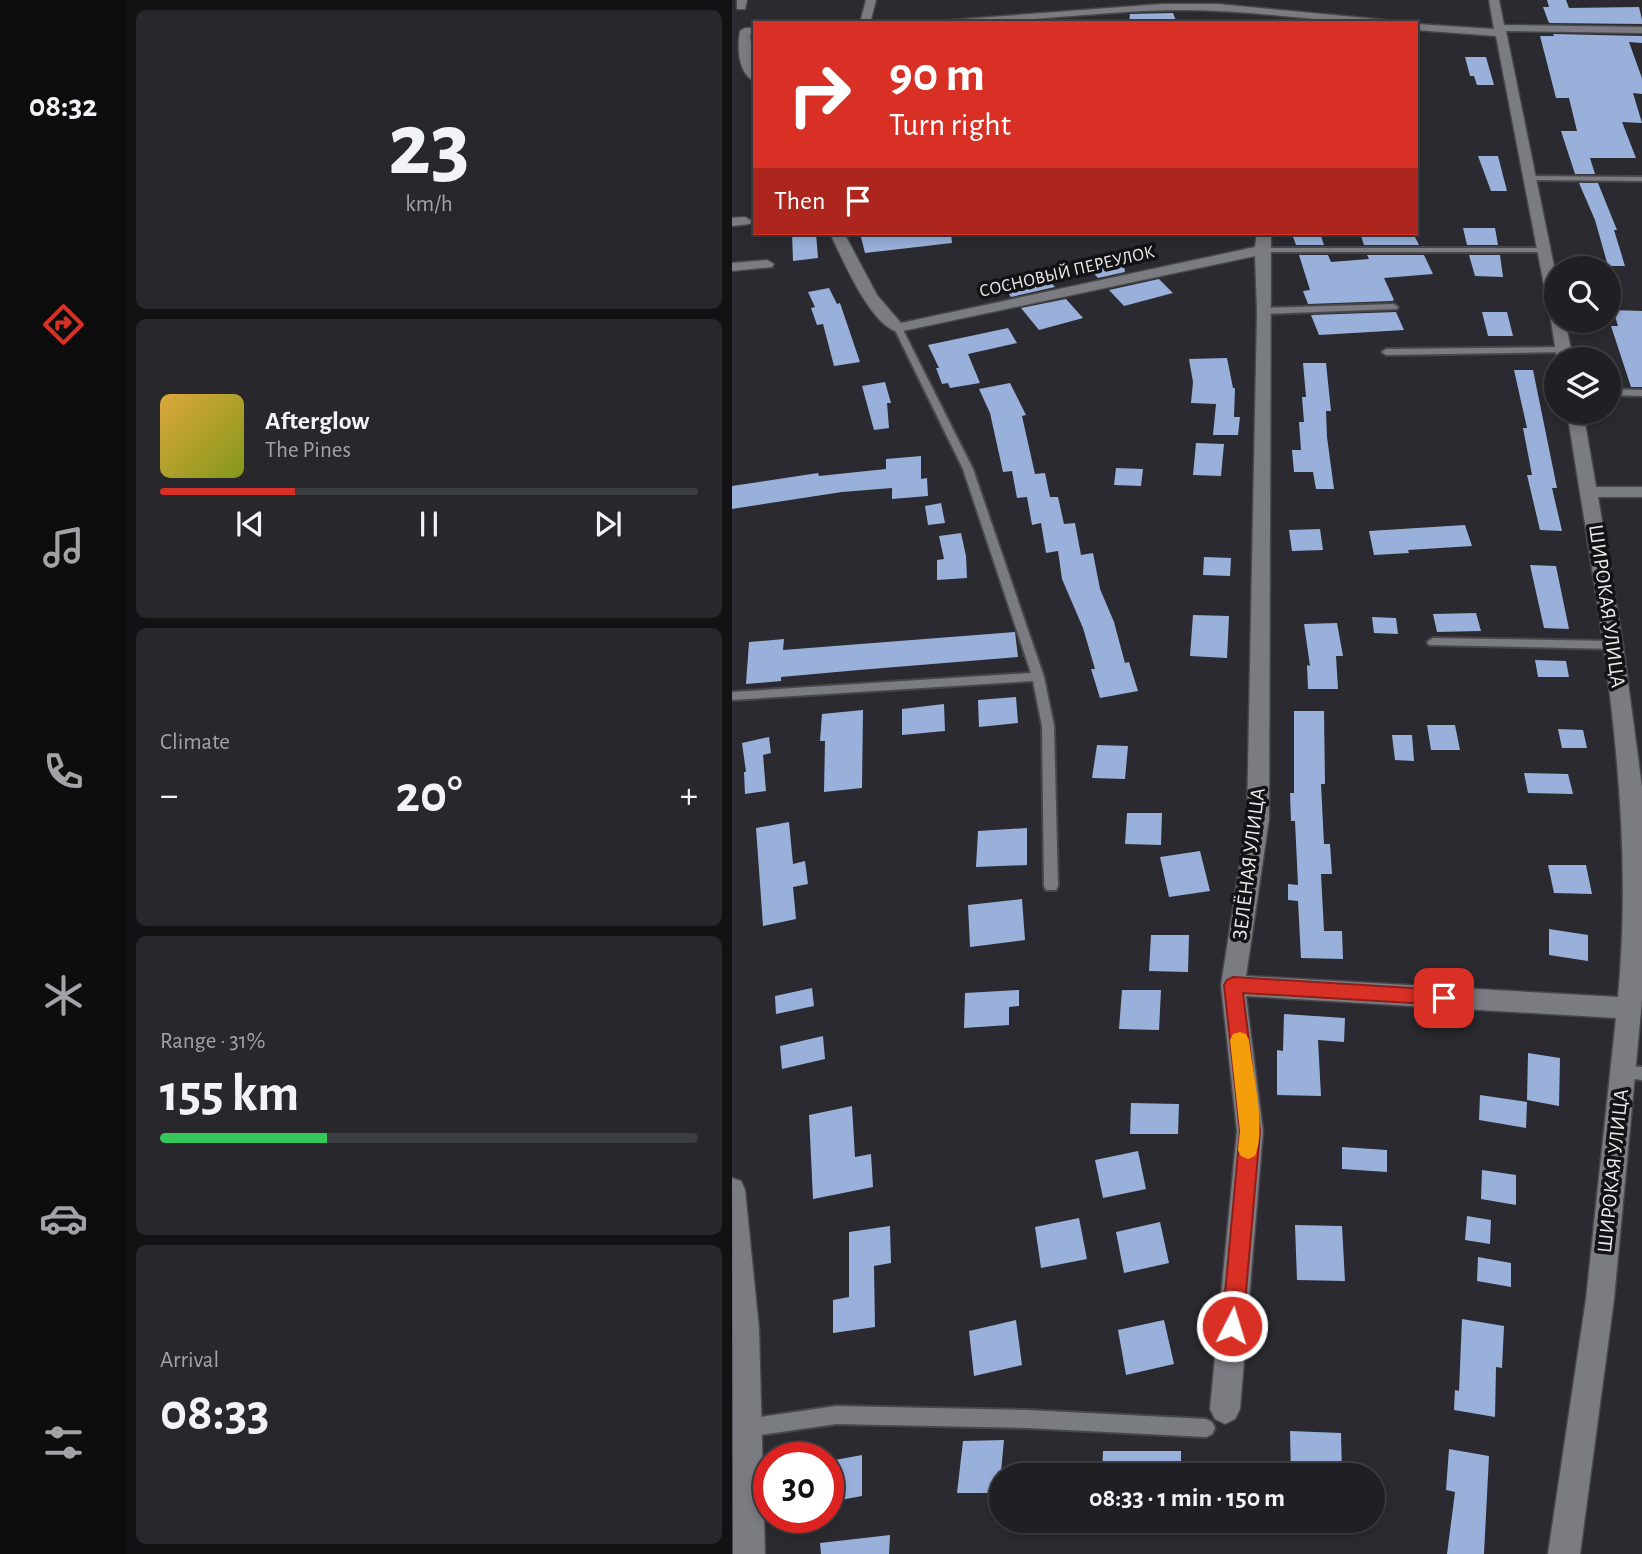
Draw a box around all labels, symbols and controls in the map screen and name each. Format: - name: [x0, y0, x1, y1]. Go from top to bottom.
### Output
- icon: right: [774, 49, 865, 140]
- text: 90 m: [889, 51, 985, 100]
- text: 08:32: [29, 90, 97, 122]
- text: 23: [388, 100, 470, 191]
- text: Turn right: [889, 109, 1011, 141]
- icon: arrive: [839, 182, 877, 220]
- text: Then: [774, 188, 825, 214]
- text: km/h: [405, 193, 453, 216]
- street label: СОСНОВЫЙ ПЕРЕУЛОК: [977, 241, 1157, 301]
- map controls: [1544, 256, 1621, 424]
- button: search: [1544, 256, 1621, 333]
- icon: directions: [39, 300, 88, 349]
- button: layers: [1544, 347, 1621, 424]
- text: Afterglow: [265, 408, 369, 434]
- text: The Pines: [265, 439, 351, 462]
- icon: previous: [231, 505, 269, 543]
- icon: pause: [410, 505, 448, 543]
- icon: next: [589, 505, 627, 543]
- icon: music: [39, 523, 88, 572]
- street label: ШИРОКАЯ УЛИЦА: [1585, 523, 1629, 689]
- text: Climate: [160, 731, 230, 754]
- icon: phone: [39, 747, 88, 796]
- text: 20°: [396, 769, 462, 821]
- text: −: [160, 777, 178, 815]
- text: +: [680, 777, 698, 815]
- street label: ЗЕЛЁНАЯ УЛИЦА: [1228, 787, 1269, 941]
- pin: [1414, 968, 1474, 1028]
- icon: climate: [39, 971, 88, 1020]
- icon: arrive: [1425, 979, 1463, 1017]
- text: Range · 31%: [160, 1030, 266, 1053]
- text: 155 km: [160, 1068, 299, 1120]
- street label: ШИРОКАЯ УЛИЦА: [1594, 1088, 1632, 1254]
- icon: car: [39, 1194, 88, 1243]
- position arrow: [1195, 1289, 1269, 1363]
- text: Arrival: [160, 1349, 219, 1372]
- text: 08:33: [160, 1387, 269, 1439]
- icon: filters: [39, 1418, 88, 1467]
- speed limit sign: 30: [753, 1442, 844, 1533]
- text: 08:33 · 1 min · 150 m: [1089, 1485, 1285, 1511]

